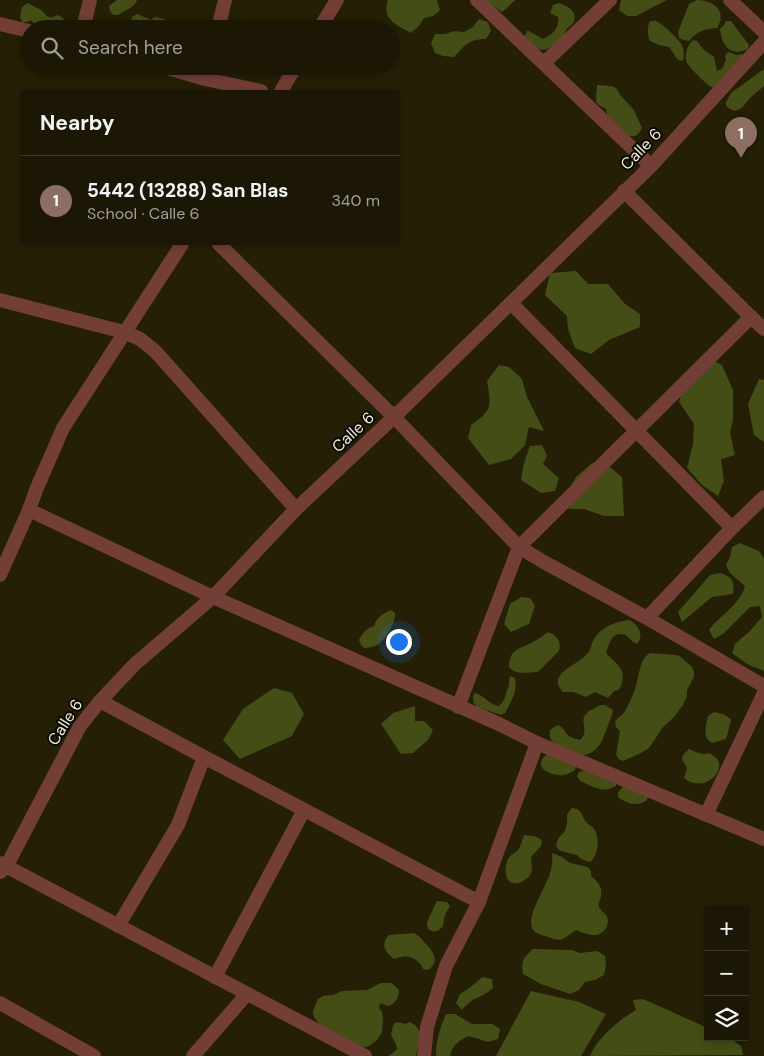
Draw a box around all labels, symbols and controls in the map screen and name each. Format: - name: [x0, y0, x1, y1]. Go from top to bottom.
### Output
- search box: [20, 20, 400, 75]
- icon: search: [38, 34, 66, 62]
- text: Search here: [78, 35, 183, 60]
- text: Nearby: [40, 109, 114, 137]
- pin: 1: [725, 117, 757, 158]
- street label: Calle 6: [616, 123, 666, 175]
- text: 5442 (13288) San Blas: [87, 178, 288, 203]
- text: 1: [53, 190, 59, 211]
- text: 340 m: [331, 190, 380, 211]
- text: School · Calle 6: [87, 203, 200, 224]
- street label: Calle 6: [327, 407, 379, 457]
- your location: [386, 629, 412, 655]
- street label: Calle 6: [43, 695, 87, 749]
- map controls: [704, 906, 749, 1041]
- button: +: [704, 906, 749, 951]
- button: −: [704, 951, 749, 996]
- button: layers: [704, 996, 749, 1041]

